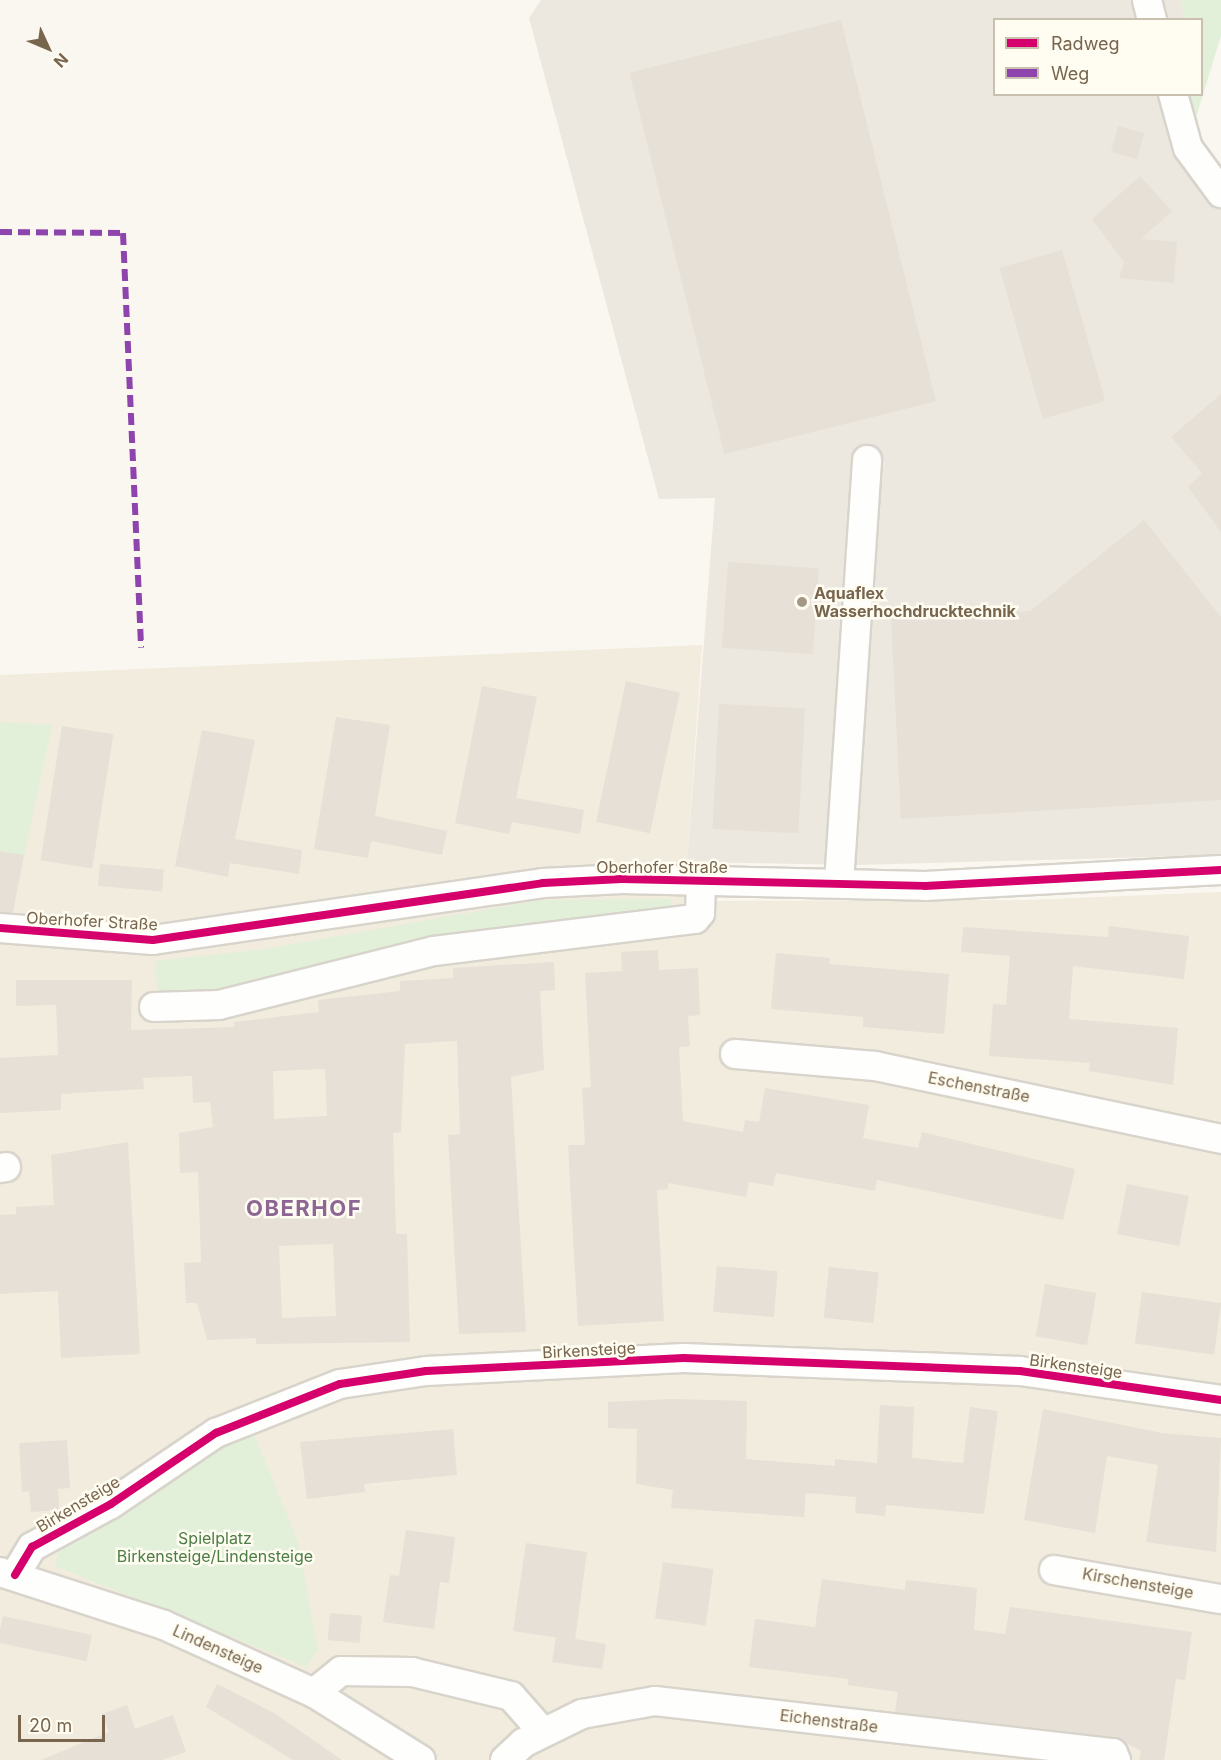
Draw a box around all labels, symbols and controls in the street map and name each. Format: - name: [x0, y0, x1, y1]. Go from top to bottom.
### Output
- north arrow: [18, 18, 78, 78]
- legend: [993, 18, 1203, 96]
- text: Radweg: [1051, 33, 1120, 54]
- text: N: [50, 49, 72, 72]
- text: Weg: [1051, 63, 1089, 84]
- place label: Aquaflex Wasserhochdrucktechnik: [814, 583, 1016, 621]
- marker: Aquaflex Wasserhochdrucktechnik: [795, 595, 809, 609]
- street label: Oberhofer Straße: [596, 857, 728, 877]
- street label: Oberhofer Straße: [26, 908, 158, 934]
- street label: Eschenstraße: [926, 1068, 1032, 1106]
- district label: OBERHOF: [246, 1196, 362, 1222]
- street label: Birkensteige: [542, 1338, 636, 1362]
- street label: Birkensteige: [1028, 1350, 1124, 1382]
- street label: Birkensteige: [33, 1472, 123, 1536]
- park label: Spielplatz Birkensteige/Lindensteige: [117, 1528, 313, 1566]
- street label: Kirschensteige: [1081, 1564, 1195, 1602]
- street label: Lindensteige: [170, 1621, 266, 1677]
- scale bar: [21, 1703, 108, 1741]
- street label: Eichenstraße: [779, 1705, 879, 1737]
- text: 20 m: [29, 1715, 72, 1736]

